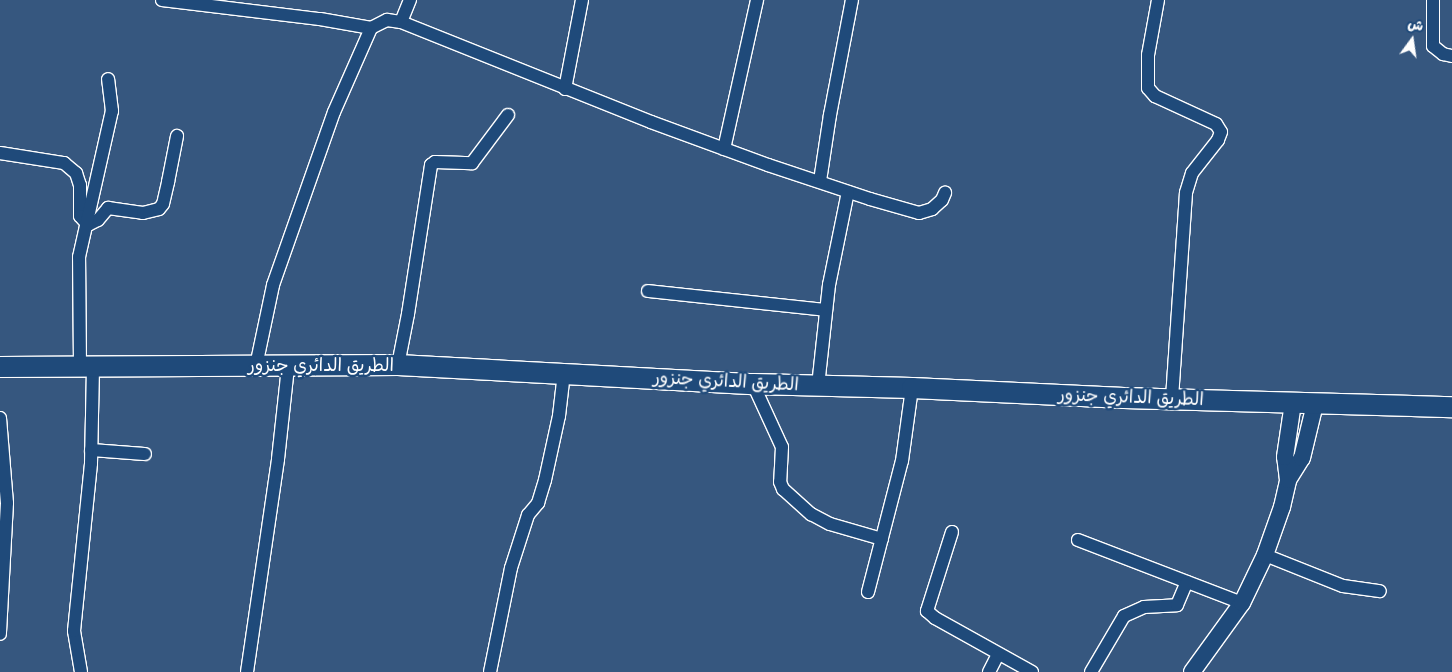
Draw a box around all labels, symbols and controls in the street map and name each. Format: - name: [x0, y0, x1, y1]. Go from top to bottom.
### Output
- north arrow: [1387, 15, 1437, 65]
- text: ش: [1406, 15, 1425, 35]
- street label: الطريق الدائري جنزور: [248, 355, 394, 377]
- street label: الطريق الدائري جنزور: [653, 367, 799, 397]
- street label: الطريق الدائري جنزور: [1058, 385, 1204, 411]

